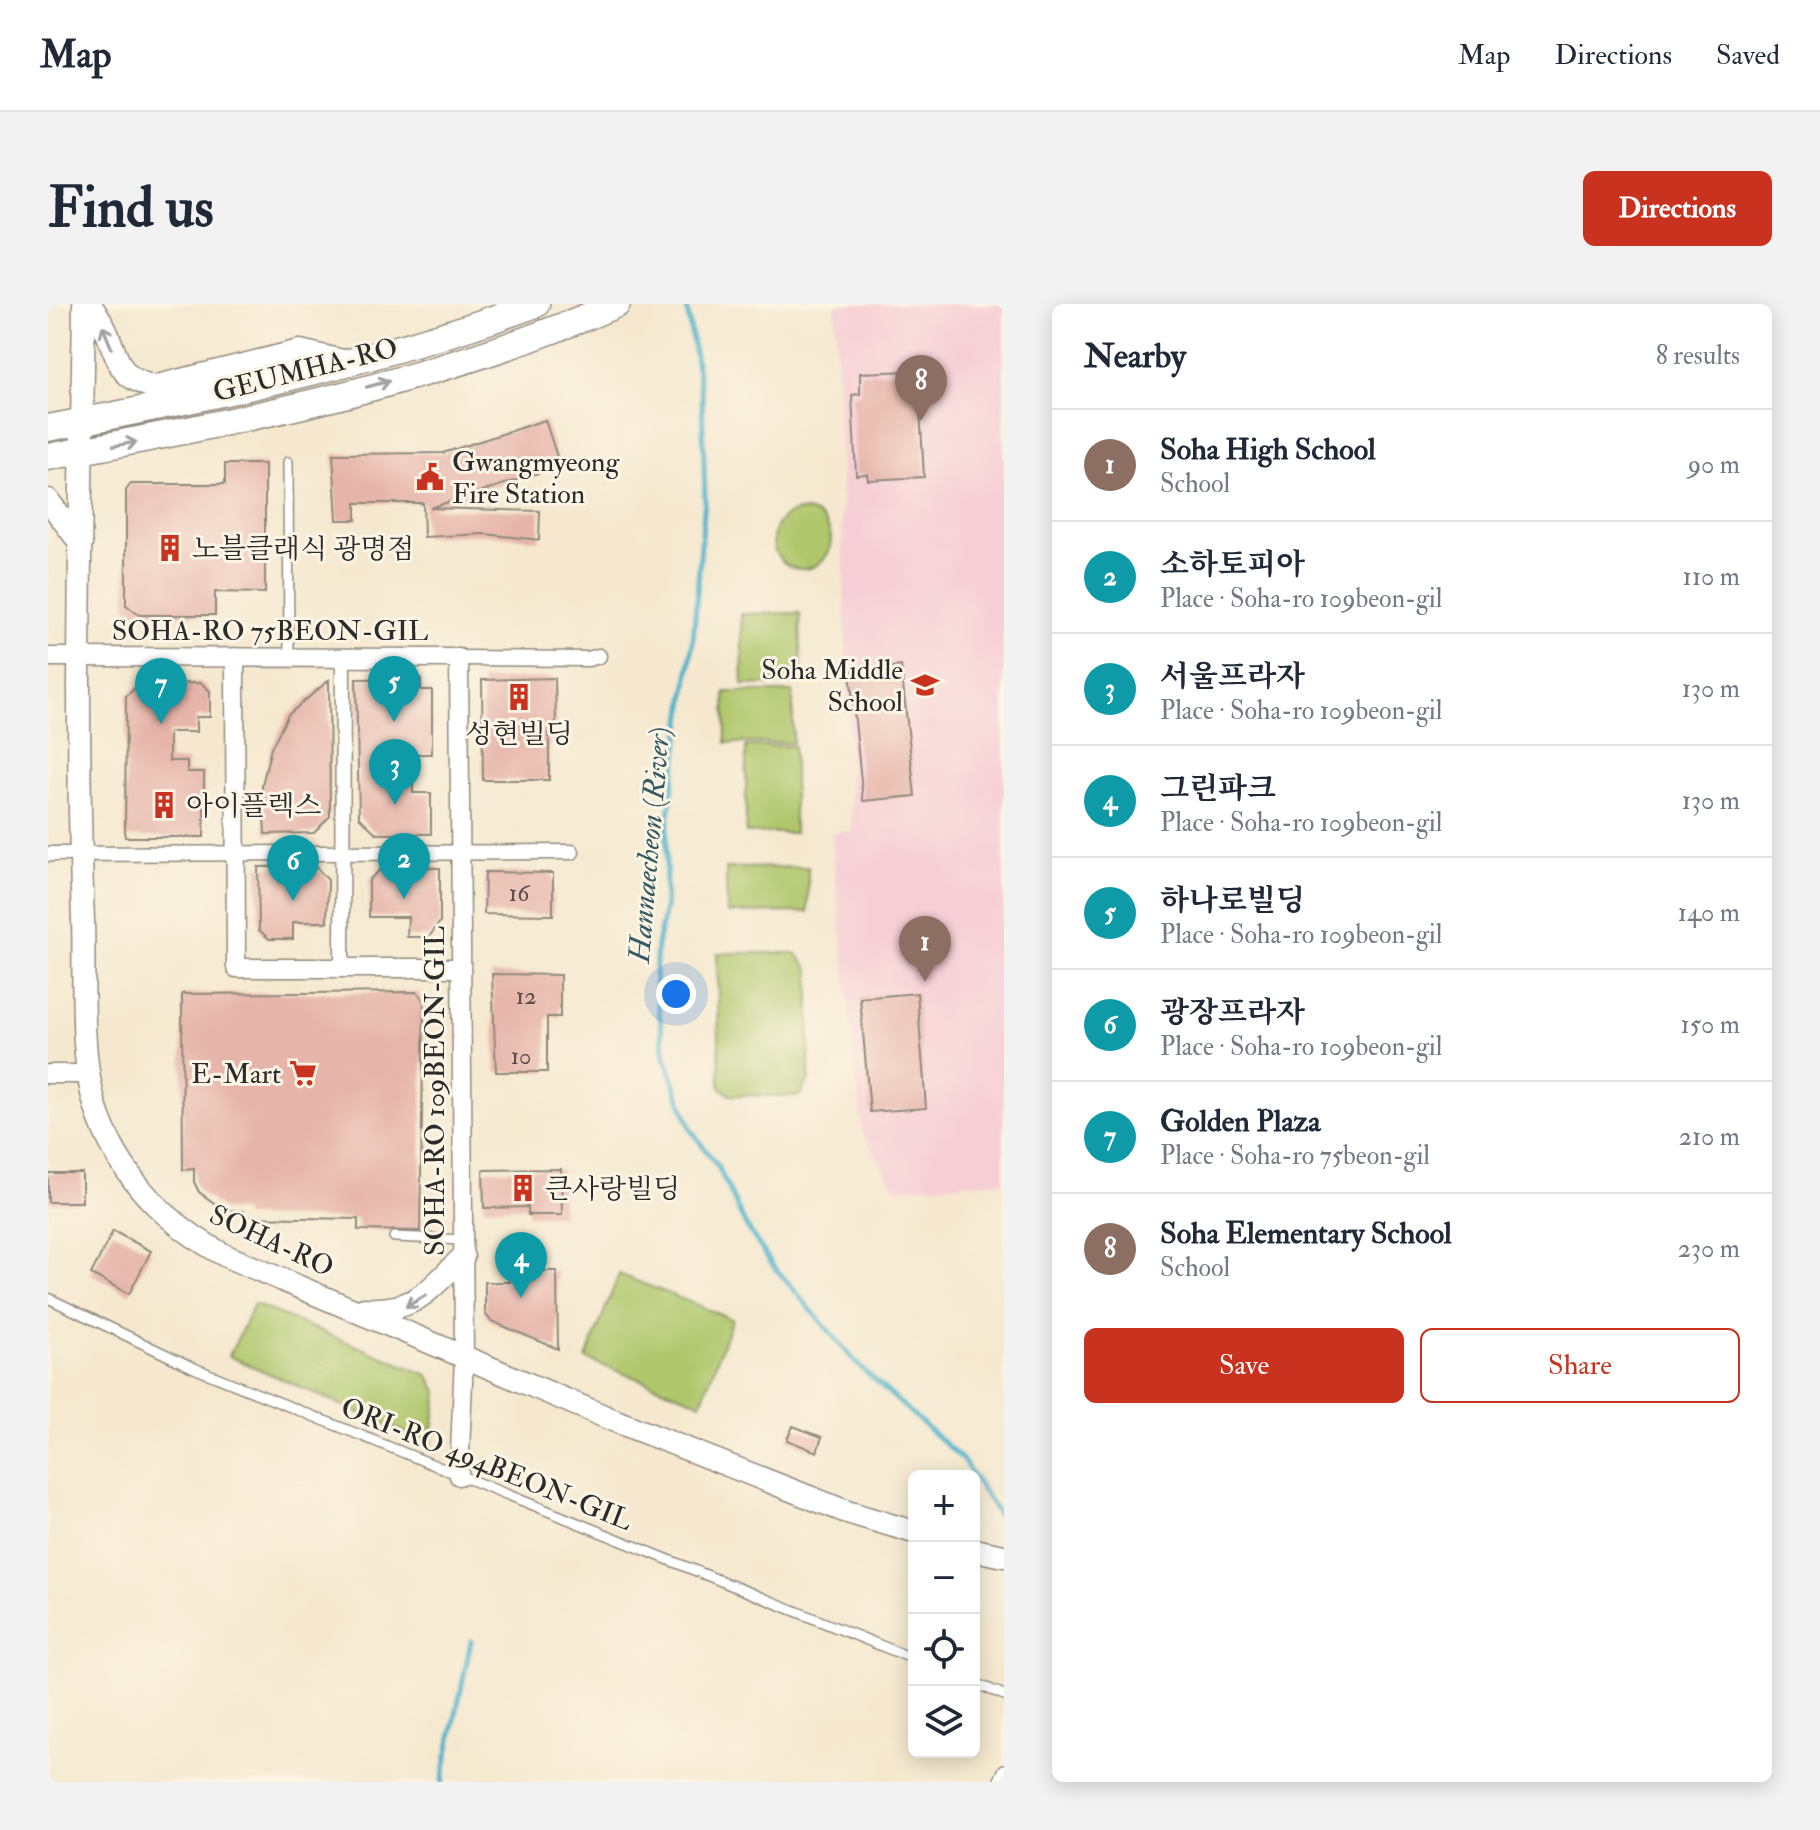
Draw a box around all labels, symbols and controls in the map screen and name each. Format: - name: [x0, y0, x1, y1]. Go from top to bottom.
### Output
- text: Map: [40, 31, 111, 79]
- text: Map: [1458, 38, 1511, 73]
- text: Directions: [1555, 38, 1672, 73]
- text: Saved: [1716, 38, 1780, 73]
- button: Directions: [1583, 171, 1772, 246]
- text: Find us: [48, 173, 214, 244]
- one-way arrow: [99, 325, 114, 350]
- street label: GEUMHA-RO: [209, 331, 401, 410]
- text: Nearby: [1084, 335, 1186, 378]
- text: 8 results: [1656, 340, 1740, 372]
- pin: 8: [895, 355, 947, 421]
- one-way arrow: [364, 376, 390, 391]
- text: Soha High School: [1160, 431, 1376, 468]
- one-way arrow: [112, 435, 137, 450]
- place label: Gwangmyeong Fire Station: [452, 445, 620, 512]
- text: 1: [1105, 449, 1115, 481]
- text: 90 m: [1688, 449, 1740, 481]
- public building icon: Gwangmyeong Fire Station: [415, 462, 445, 492]
- text: School: [1160, 468, 1230, 500]
- place label: 노블클래식 광명점: [192, 532, 414, 567]
- building icon: 노블클래식 광명점: [155, 533, 185, 563]
- text: 소하토피아: [1160, 546, 1305, 583]
- text: 2: [1103, 561, 1117, 593]
- text: 110 m: [1683, 561, 1740, 593]
- text: Place · Soha-ro 109beon-gil: [1160, 583, 1442, 615]
- street label: SOHA-RO 75BEON-GIL: [112, 614, 428, 649]
- place label: Soha Middle School: [761, 653, 903, 720]
- pin: 5: [368, 656, 420, 722]
- pin: 7: [135, 658, 187, 724]
- text: 서울프라자: [1160, 658, 1305, 695]
- school or university icon: Soha Middle School: [910, 670, 940, 700]
- text: 3: [1105, 673, 1115, 705]
- text: 130 m: [1682, 673, 1740, 705]
- building icon: 성현빌딩: [504, 682, 534, 712]
- text: Place · Soha-ro 109beon-gil: [1160, 695, 1442, 727]
- place label: 성현빌딩: [465, 717, 573, 752]
- water label: Hannaecheon (River): [621, 726, 678, 966]
- pin: 3: [369, 739, 421, 805]
- text: 그린파크: [1160, 770, 1276, 807]
- text: 4: [1103, 785, 1117, 817]
- text: 130 m: [1682, 785, 1740, 817]
- place label: 아이플렉스: [186, 789, 321, 824]
- building icon: 아이플렉스: [149, 790, 179, 820]
- text: Place · Soha-ro 109beon-gil: [1160, 807, 1442, 839]
- pin: 2: [378, 833, 430, 899]
- pin: 6: [267, 835, 319, 901]
- house number: 16: [509, 878, 531, 909]
- text: 하나로빌딩: [1160, 882, 1305, 919]
- text: 5: [1104, 897, 1116, 929]
- text: 140 m: [1678, 897, 1740, 929]
- pin: 1: [899, 916, 951, 982]
- text: Place · Soha-ro 109beon-gil: [1160, 919, 1442, 951]
- street label: SOHA-RO 109BEON-GIL: [418, 926, 453, 1256]
- your location: [656, 974, 696, 1014]
- house number: 12: [516, 981, 536, 1012]
- text: 광장프라자: [1160, 994, 1305, 1031]
- text: 6: [1103, 1009, 1117, 1041]
- text: 150 m: [1681, 1009, 1740, 1041]
- text: Place · Soha-ro 109beon-gil: [1160, 1031, 1442, 1063]
- house number: 10: [511, 1041, 531, 1072]
- place label: E-Mart: [191, 1057, 281, 1092]
- supermarket icon: E-Mart: [288, 1058, 318, 1088]
- text: Golden Plaza: [1160, 1103, 1321, 1140]
- text: 7: [1104, 1121, 1116, 1153]
- text: 210 m: [1679, 1121, 1740, 1153]
- text: Place · Soha-ro 75beon-gil: [1160, 1140, 1430, 1172]
- place label: 큰사랑빌딩: [545, 1172, 680, 1207]
- building icon: 큰사랑빌딩: [508, 1173, 538, 1203]
- street label: SOHA-RO: [204, 1197, 339, 1285]
- text: Soha Elementary School: [1160, 1215, 1452, 1252]
- pin: 4: [495, 1232, 547, 1298]
- text: 8: [1104, 1233, 1116, 1265]
- text: 230 m: [1678, 1233, 1740, 1265]
- text: School: [1160, 1252, 1230, 1284]
- one-way arrow: [405, 1293, 428, 1309]
- button: Save: [1084, 1328, 1404, 1403]
- button: Share: [1420, 1328, 1740, 1403]
- street label: ORI-RO 494BEON-GIL: [336, 1390, 637, 1539]
- map controls: [908, 1470, 980, 1758]
- button: +: [908, 1470, 980, 1542]
- button: −: [908, 1542, 980, 1614]
- button: locate: [908, 1614, 980, 1686]
- button: layers: [908, 1686, 980, 1758]

